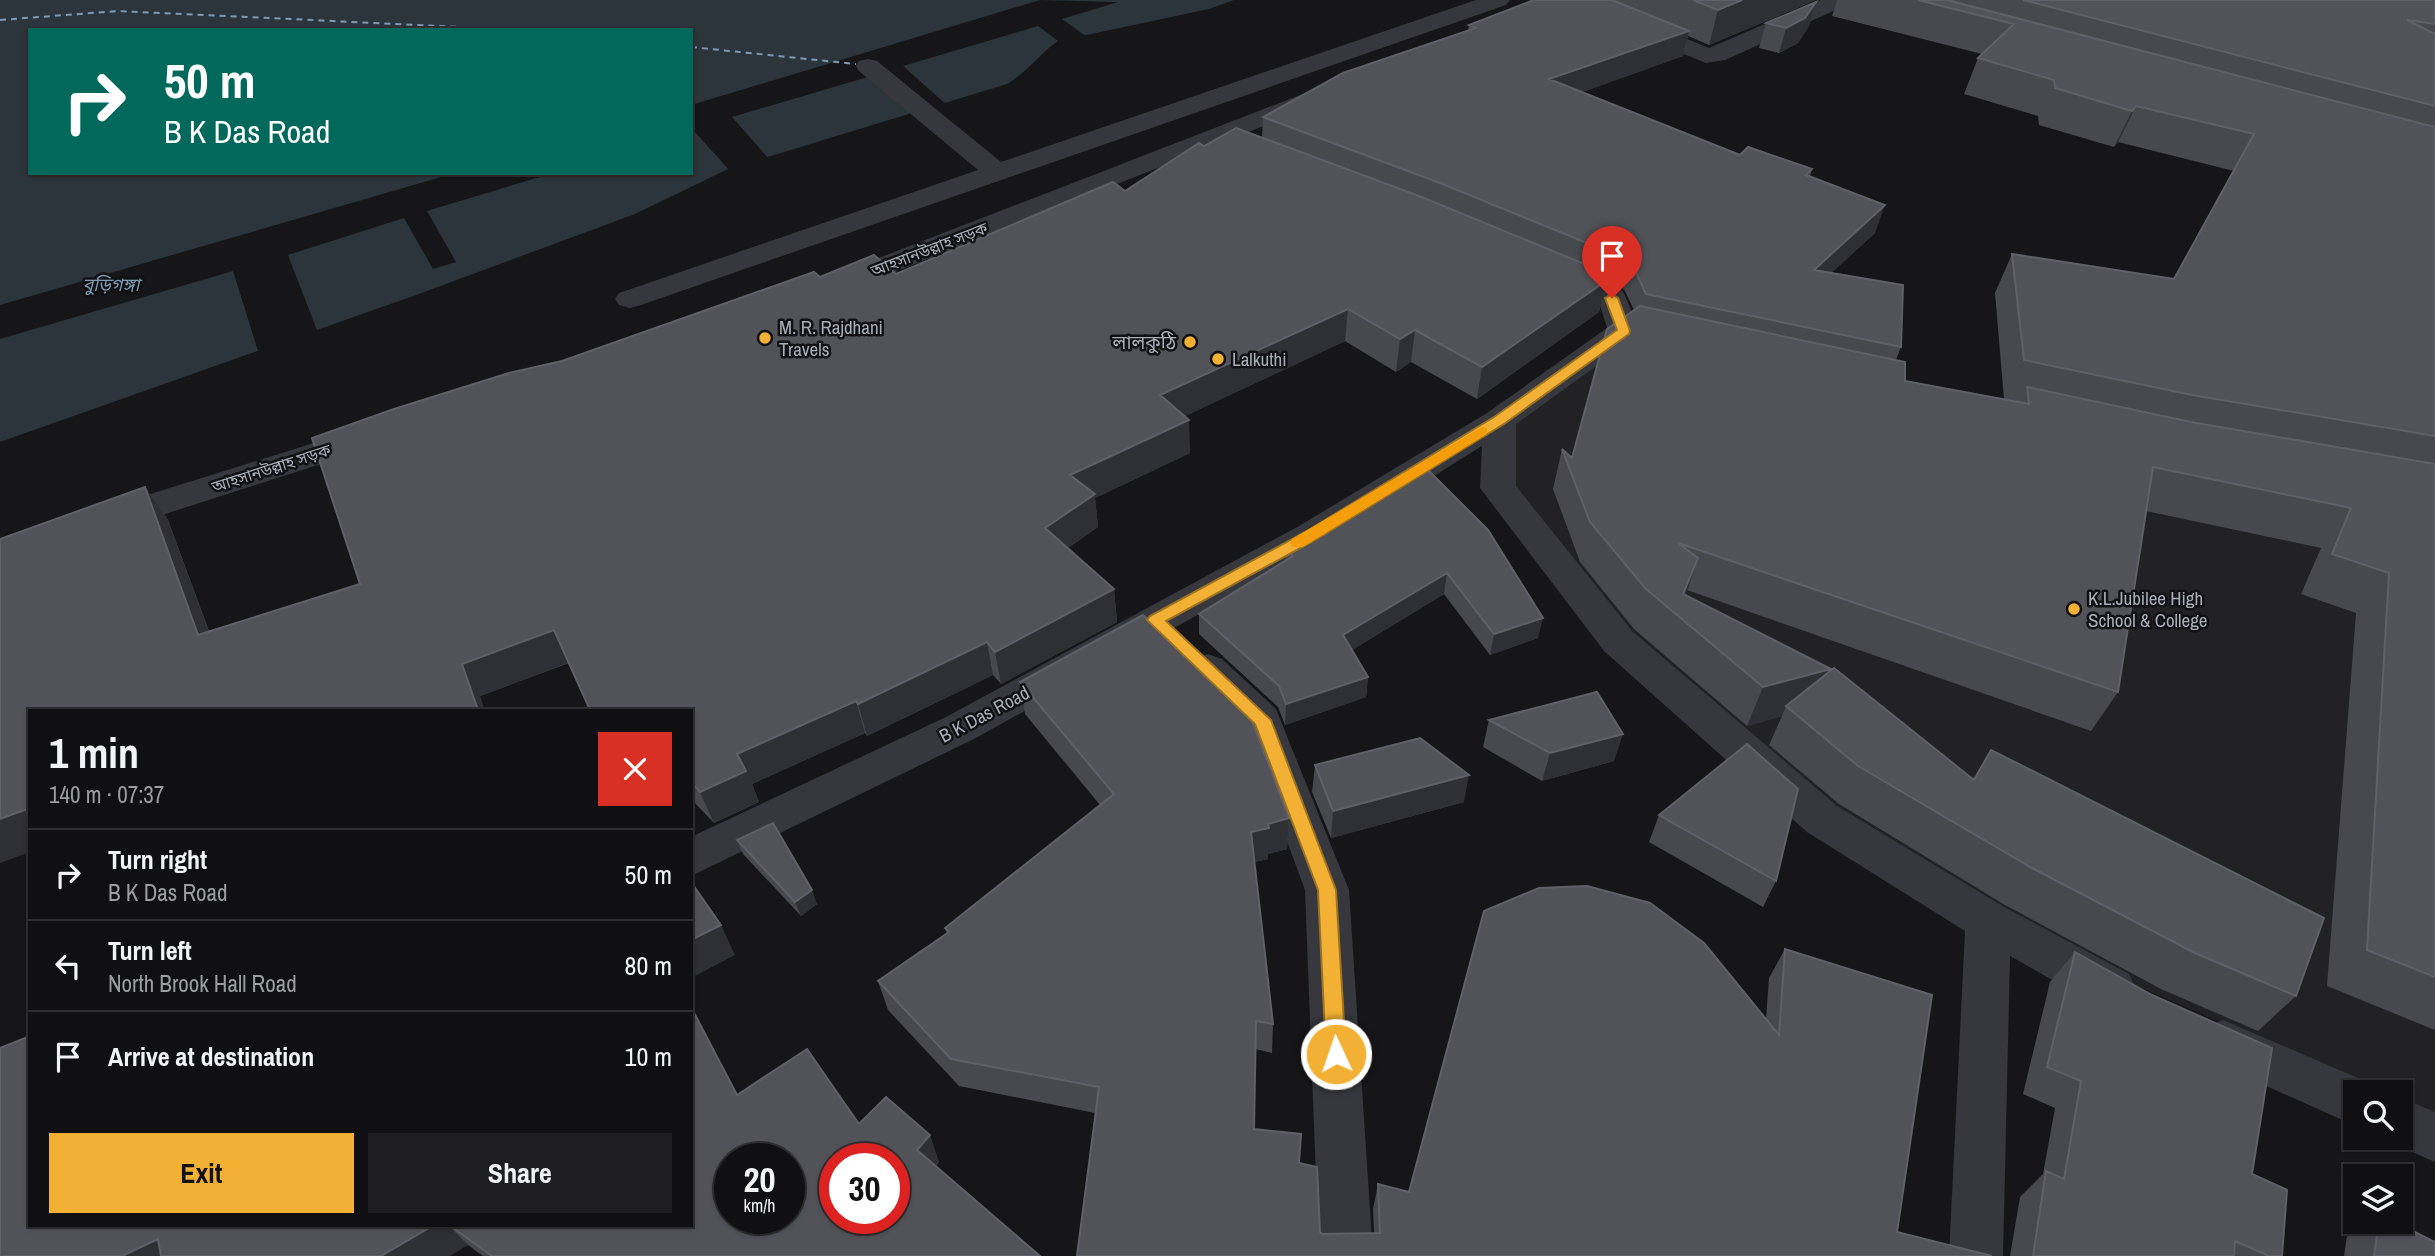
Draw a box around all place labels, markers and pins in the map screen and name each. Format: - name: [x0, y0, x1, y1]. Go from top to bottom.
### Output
- pin: [1582, 226, 1642, 298]
- place label: M. R. Rajdhani Travels: [779, 314, 883, 362]
- place label: লালকুঠি: [1112, 329, 1177, 355]
- marker: M. R. Rajdhani Travels: [757, 330, 773, 346]
- marker: লালকুঠি: [1182, 334, 1198, 350]
- place label: Lalkuthi: [1232, 346, 1287, 372]
- marker: Lalkuthi: [1210, 351, 1226, 367]
- place label: K.L.Jubilee High School & College: [2088, 585, 2208, 633]
- marker: K.L.Jubilee High School & College: [2066, 601, 2082, 617]

